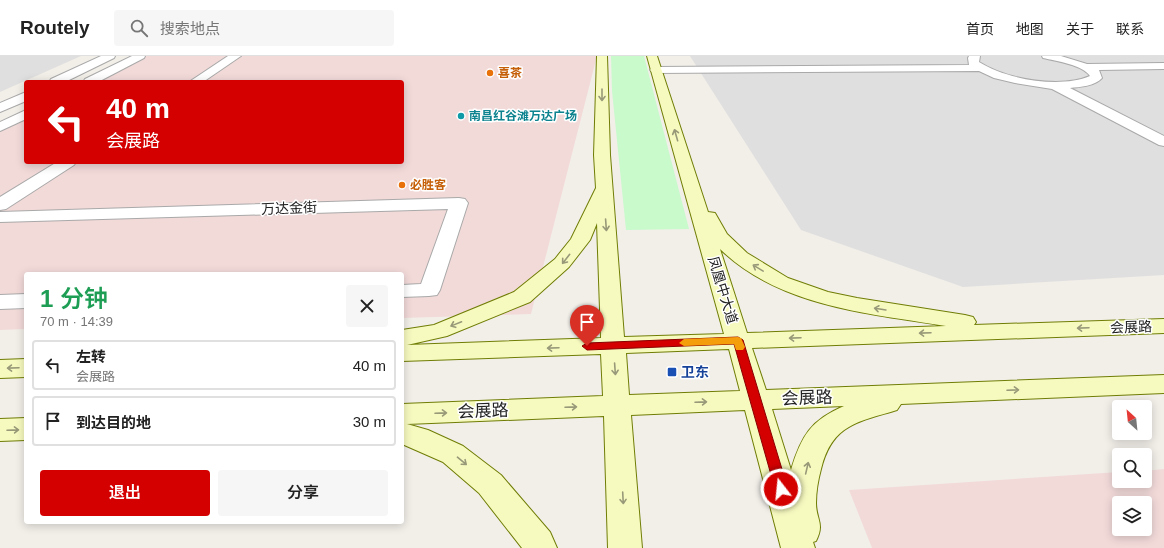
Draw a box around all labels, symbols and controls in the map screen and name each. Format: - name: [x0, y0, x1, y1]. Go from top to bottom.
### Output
- search box: [114, 10, 394, 46]
- text: Routely: [20, 17, 90, 38]
- icon: search: [128, 17, 150, 39]
- text: 搜索地点: [160, 20, 220, 37]
- text: 首页: [966, 21, 994, 37]
- text: 地图: [1016, 21, 1044, 37]
- text: 关于: [1066, 21, 1094, 37]
- text: 联系: [1116, 21, 1144, 37]
- place label: 喜茶: [498, 66, 522, 80]
- marker: 喜茶: [485, 68, 495, 78]
- one-way arrow: [598, 88, 606, 101]
- text: 40 m: [106, 93, 170, 124]
- icon: left: [40, 96, 92, 148]
- place label: 南昌红谷滩万达广场: [469, 109, 577, 123]
- marker: 南昌红谷滩万达广场: [456, 111, 466, 121]
- one-way arrow: [672, 128, 679, 141]
- text: 会展路: [106, 131, 160, 151]
- place label: 必胜客: [410, 178, 446, 192]
- marker: 必胜客: [397, 180, 407, 190]
- street label: 万达金街: [261, 199, 317, 217]
- one-way arrow: [603, 218, 610, 231]
- one-way arrow: [561, 253, 570, 264]
- street label: 凤凰中大道: [705, 254, 741, 326]
- one-way arrow: [752, 263, 764, 271]
- text: 1 分钟: [40, 285, 108, 312]
- button: close: [346, 285, 388, 327]
- pin: [570, 305, 604, 346]
- one-way arrow: [874, 305, 887, 313]
- icon: arrive: [576, 311, 598, 333]
- text: 70 m · 14:39: [40, 314, 113, 329]
- street label: 会展路: [1110, 318, 1152, 336]
- one-way arrow: [450, 321, 462, 328]
- one-way arrow: [1077, 325, 1090, 332]
- one-way arrow: [919, 330, 932, 337]
- one-way arrow: [789, 335, 802, 342]
- one-way arrow: [547, 344, 560, 351]
- text: 左转: [76, 348, 106, 365]
- icon: left: [42, 354, 64, 376]
- text: 40 m: [353, 357, 386, 374]
- one-way arrow: [612, 362, 619, 375]
- place label: 卫东: [681, 364, 709, 380]
- one-way arrow: [7, 365, 20, 372]
- marker: 卫东: [666, 366, 678, 378]
- text: 会展路: [76, 369, 115, 384]
- one-way arrow: [1006, 386, 1019, 394]
- street label: 会展路: [781, 388, 833, 408]
- one-way arrow: [694, 399, 707, 406]
- north arrow: [1112, 400, 1152, 440]
- map controls: [1112, 400, 1152, 536]
- street label: 会展路: [457, 401, 509, 421]
- one-way arrow: [564, 404, 577, 411]
- one-way arrow: [434, 409, 447, 416]
- icon: arrive: [42, 410, 64, 432]
- text: 30 m: [353, 413, 386, 430]
- text: 到达目的地: [76, 414, 151, 431]
- one-way arrow: [6, 426, 19, 433]
- button: search: [1112, 448, 1152, 488]
- one-way arrow: [457, 457, 468, 466]
- one-way arrow: [803, 462, 811, 475]
- position arrow: [760, 468, 802, 510]
- button: 退出: [40, 470, 210, 516]
- button: 分享: [218, 470, 388, 516]
- one-way arrow: [619, 491, 626, 504]
- button: layers: [1112, 496, 1152, 536]

